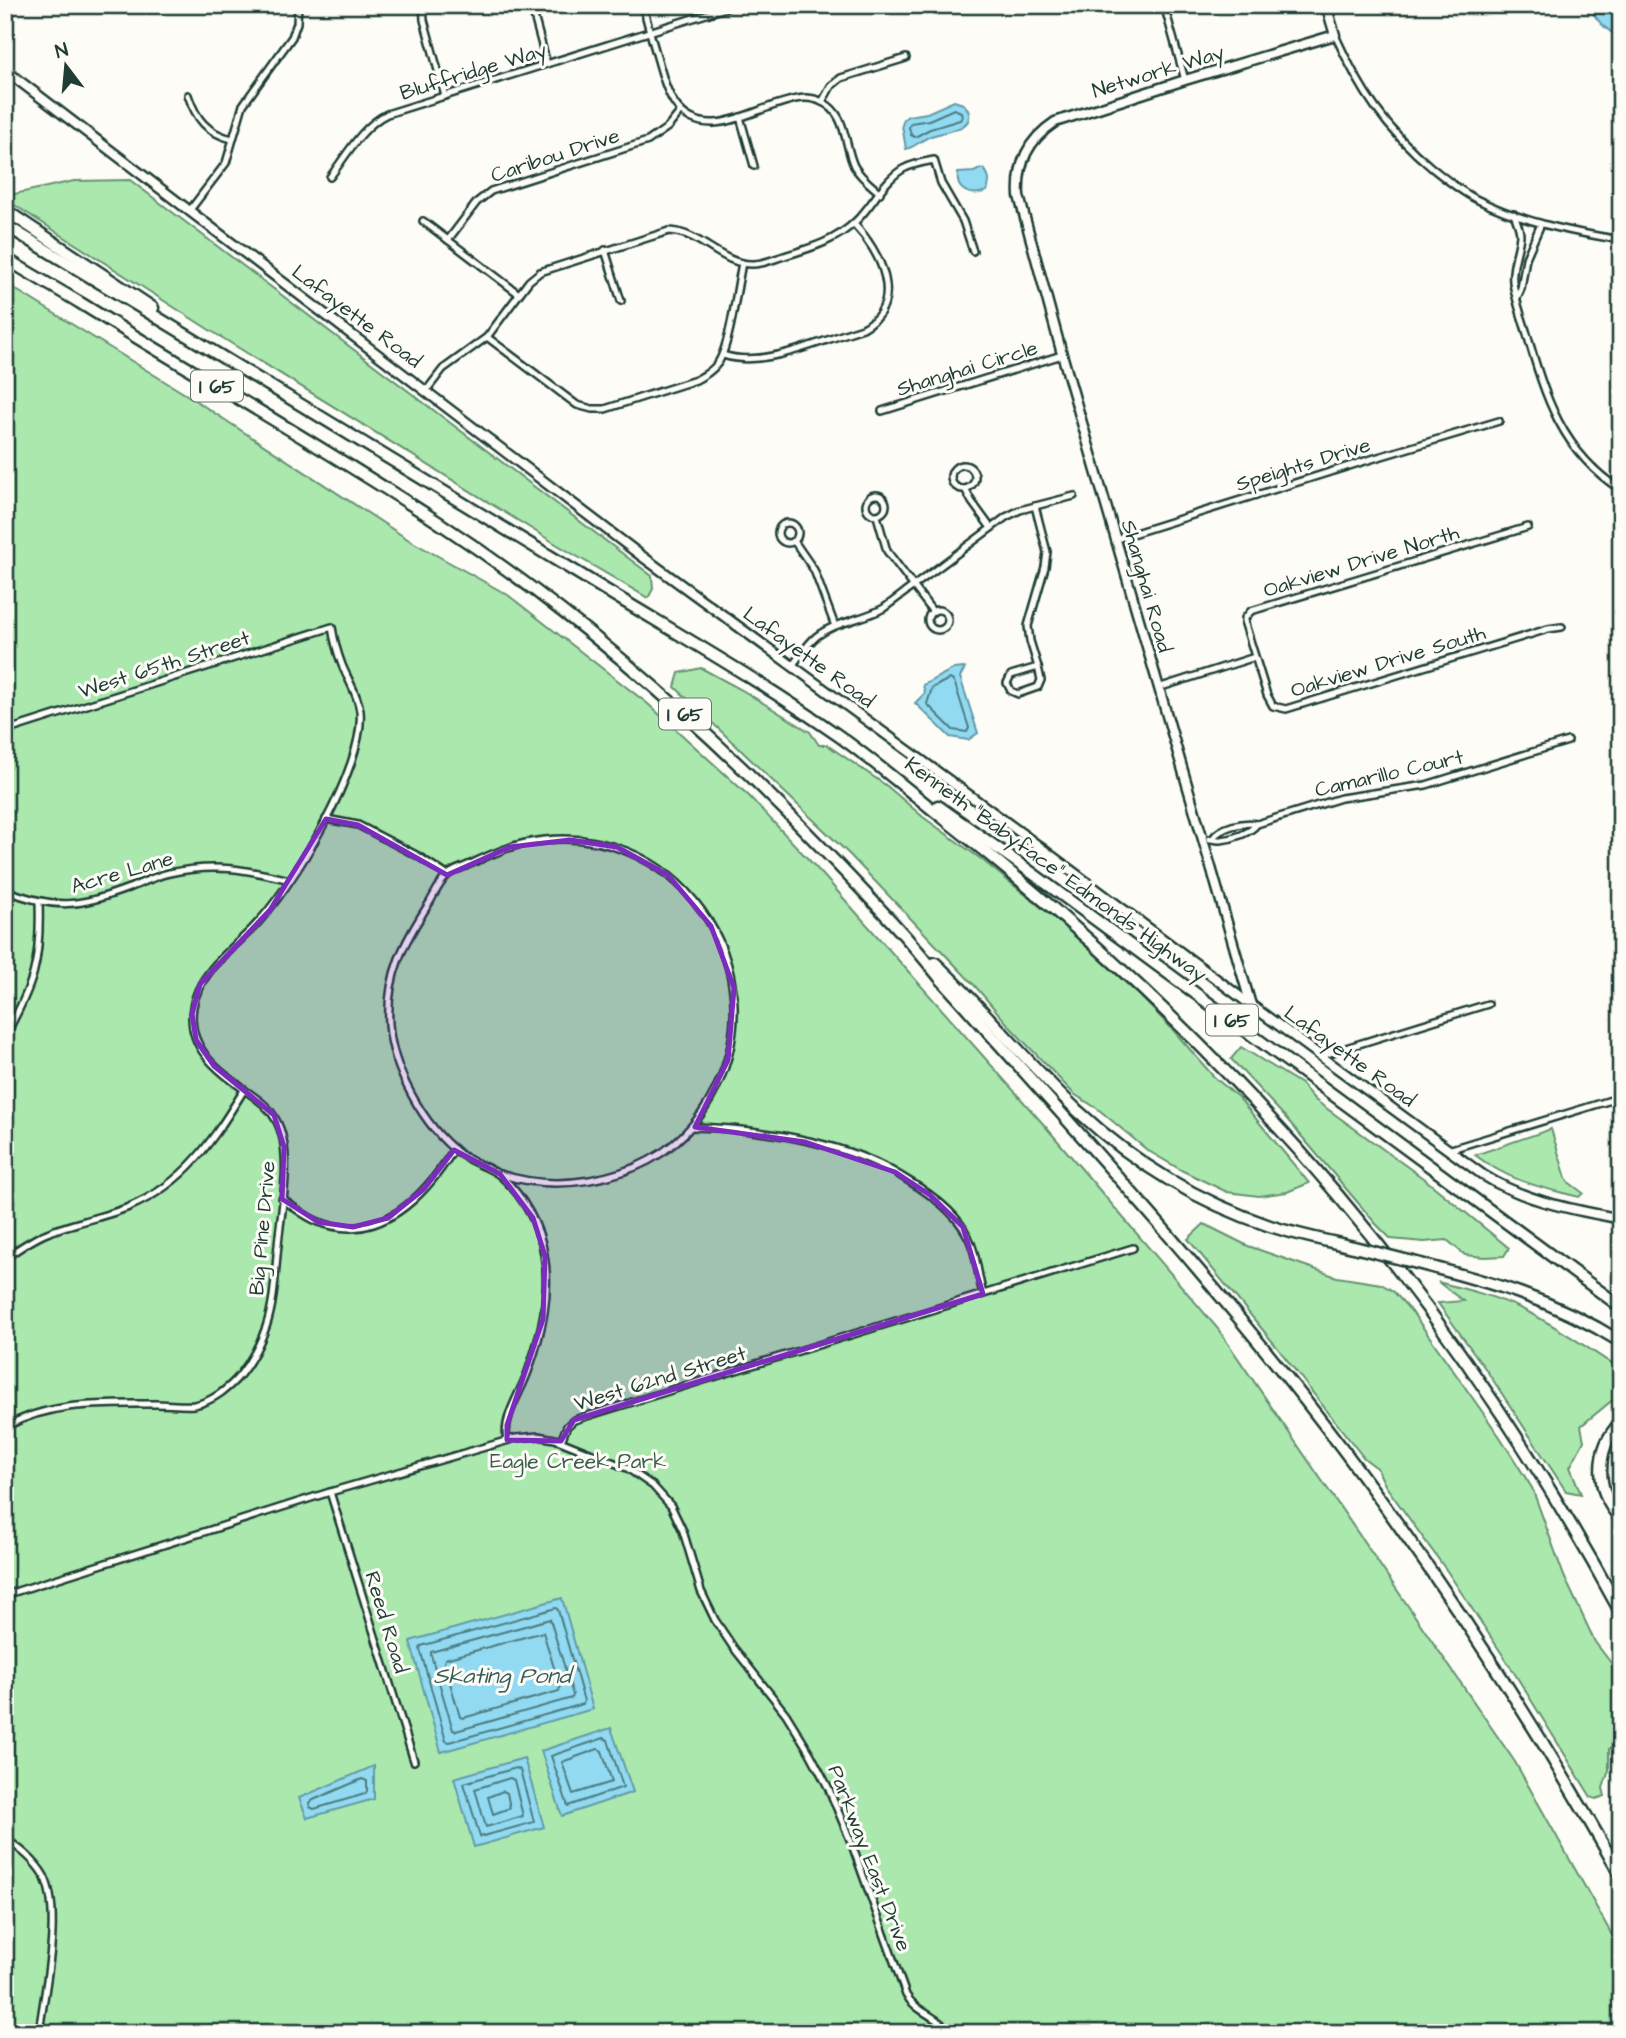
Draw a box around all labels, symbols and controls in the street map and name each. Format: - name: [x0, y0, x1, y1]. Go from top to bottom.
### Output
- north arrow: [32, 32, 102, 102]
- street label: Bluffridge Way: [396, 35, 551, 109]
- text: N: [52, 36, 71, 66]
- street label: Network Way: [1089, 37, 1229, 107]
- street label: Caribou Drive: [487, 121, 623, 190]
- street label: Lafayette Road: [284, 258, 428, 377]
- street label: Shanghai Circle: [893, 333, 1042, 406]
- road number: I 65: [191, 370, 243, 402]
- street label: Speights Drive: [1232, 430, 1374, 501]
- street label: Shanghai Road: [1112, 516, 1179, 657]
- street label: Oakview Drive North: [1260, 518, 1463, 605]
- street label: Lafayette Road: [736, 600, 881, 717]
- street label: Oakview Drive South: [1287, 618, 1490, 705]
- street label: West 65th Street: [75, 623, 254, 706]
- road number: I 65: [659, 698, 711, 730]
- street label: Camarillo Court: [1312, 742, 1467, 805]
- street label: Kenneth "Babyface" Edmonds Highway: [898, 750, 1213, 991]
- street label: Acre Lane: [68, 844, 177, 901]
- street label: Lafayette Road: [1277, 999, 1422, 1116]
- road number: I 65: [1206, 1004, 1258, 1036]
- street label: Big Pine Drive: [242, 1160, 285, 1297]
- street label: West 62nd Street: [571, 1338, 750, 1418]
- park label: Eagle Creek Park: [490, 1447, 666, 1478]
- street label: Reed Road: [357, 1568, 416, 1677]
- water label: Skating Pond: [434, 1660, 575, 1693]
- street label: Parkway East Drive: [819, 1761, 918, 1956]

